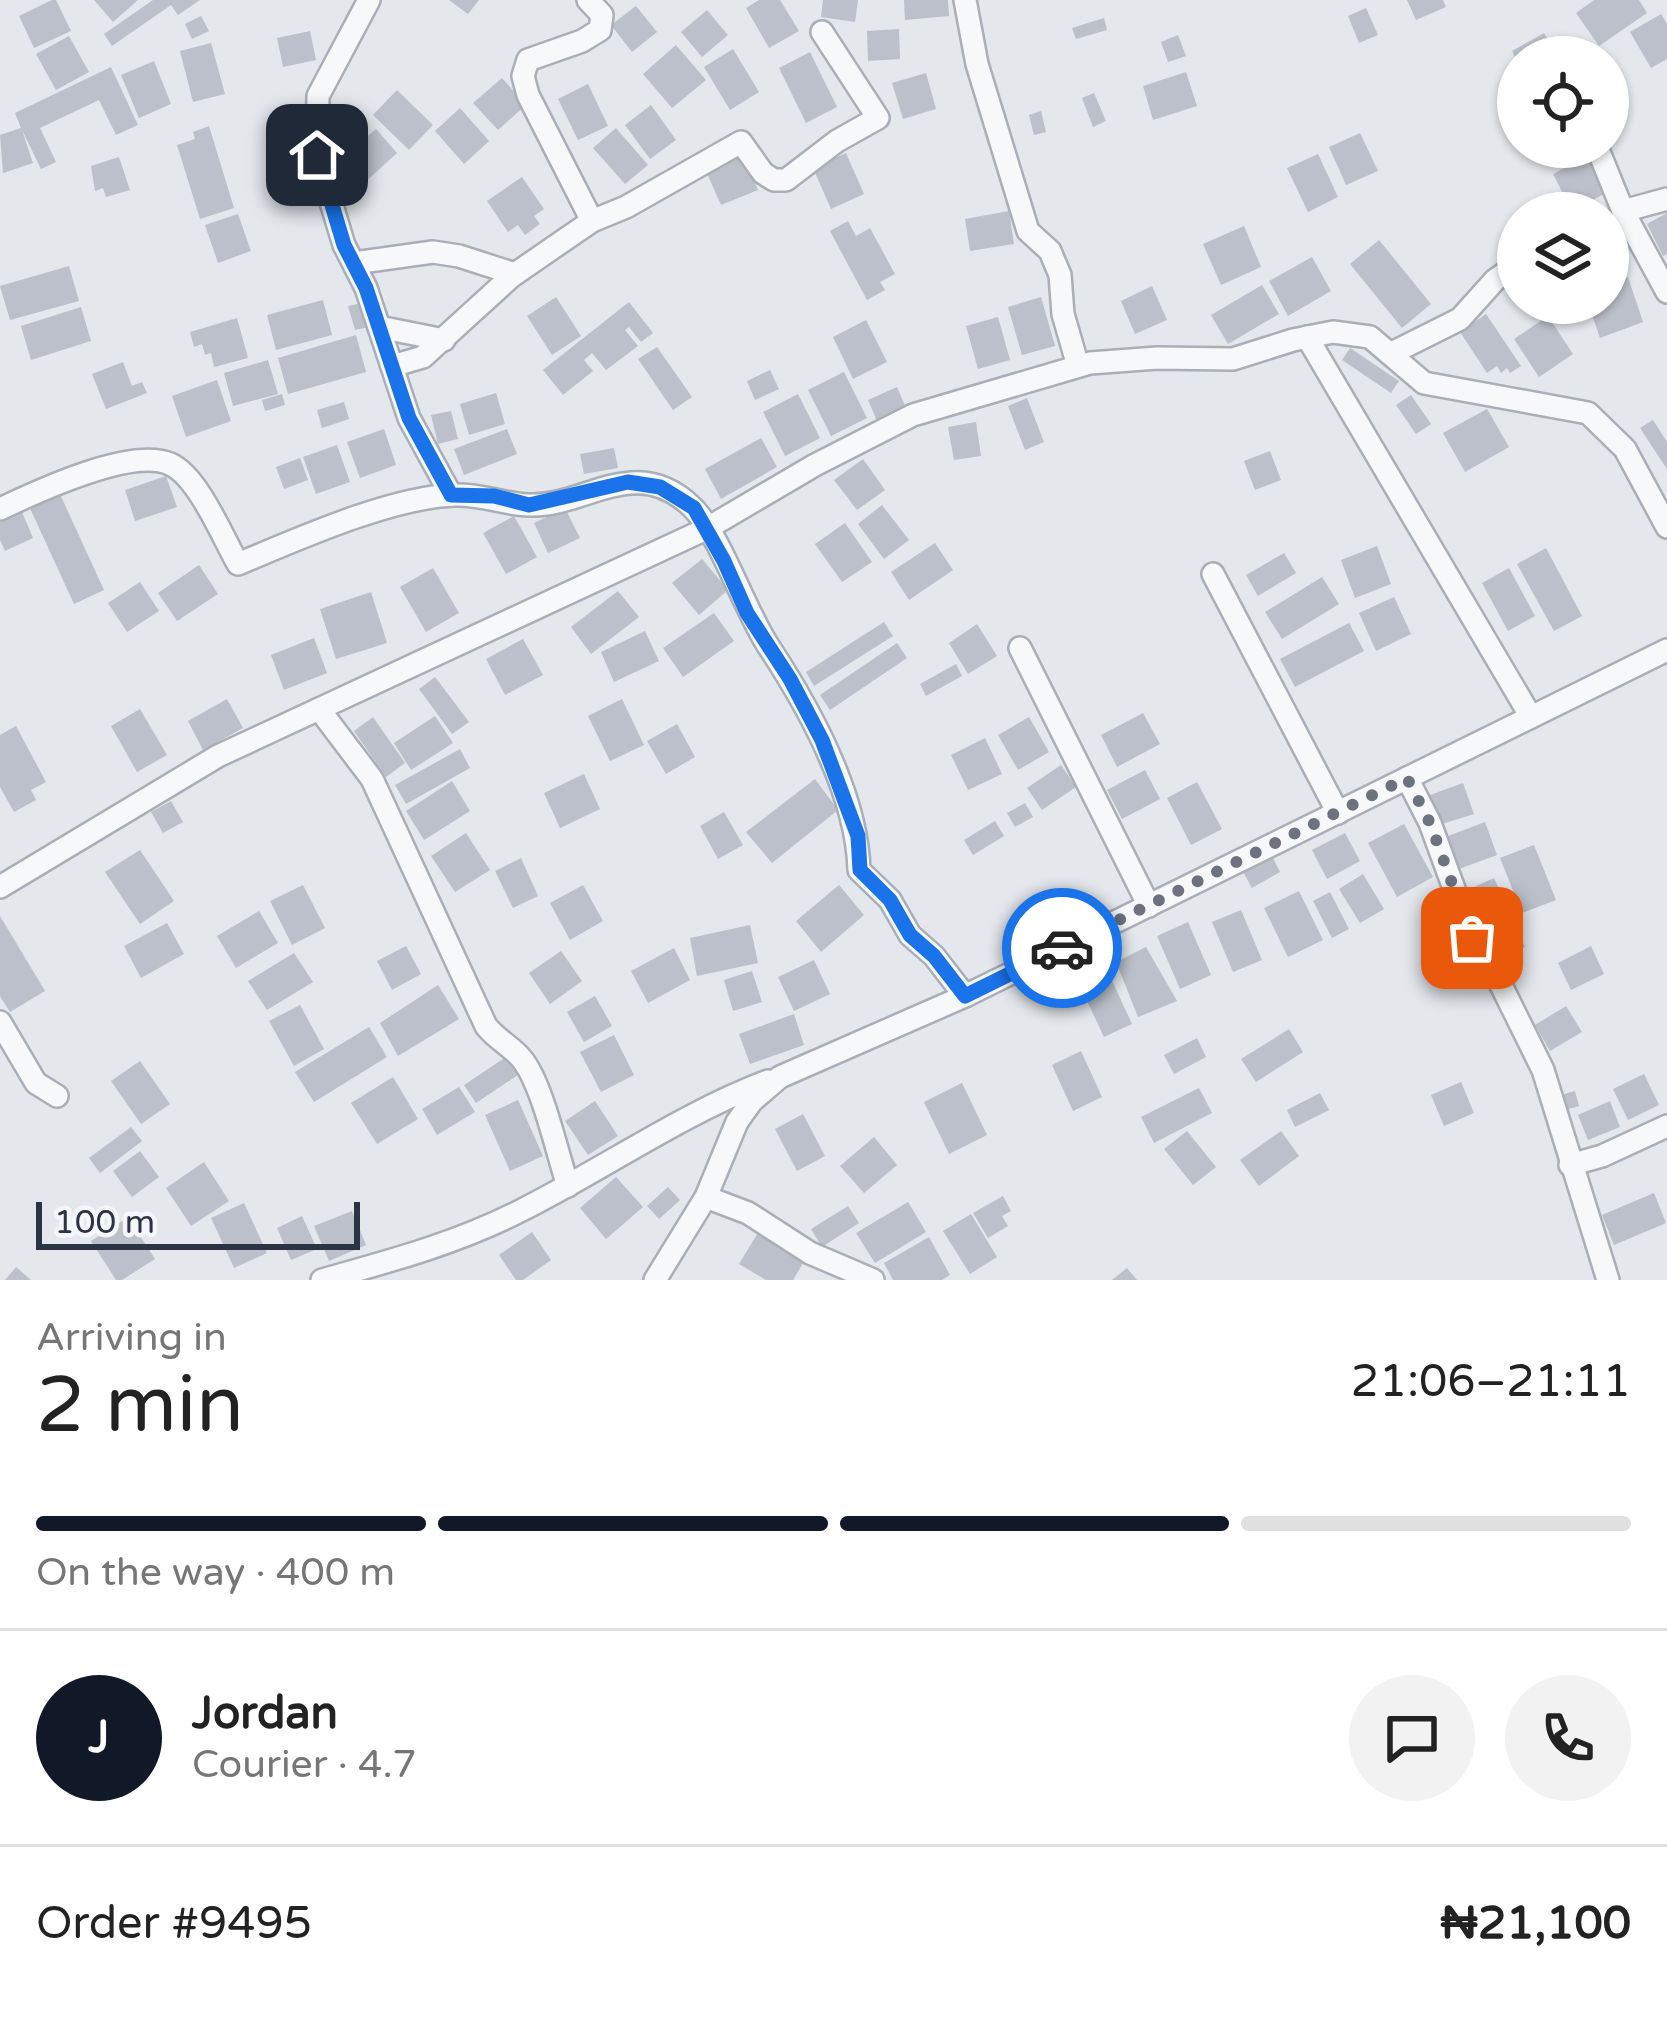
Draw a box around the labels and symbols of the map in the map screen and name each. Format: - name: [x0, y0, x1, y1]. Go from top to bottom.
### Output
- pin: [266, 104, 368, 206]
- pin: [1421, 887, 1523, 989]
- courier: [1002, 888, 1122, 1008]
- scale bar: [36, 1196, 360, 1249]

